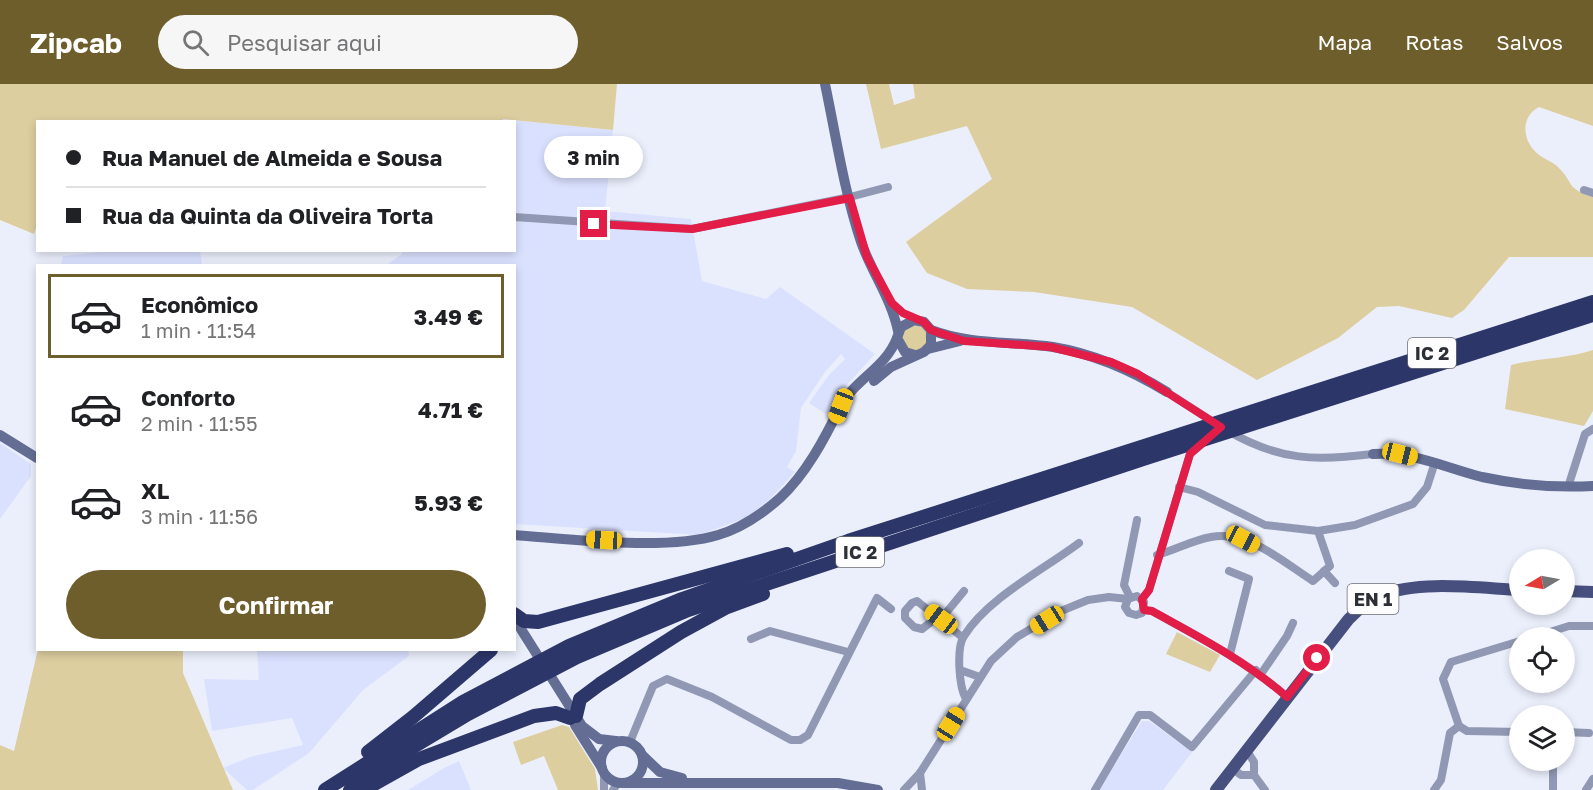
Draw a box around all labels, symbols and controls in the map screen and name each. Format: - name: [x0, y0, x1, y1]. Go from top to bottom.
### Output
- search box: [158, 15, 578, 69]
- text: Zipcab: [30, 26, 122, 59]
- icon: search: [179, 26, 212, 59]
- text: Pesquisar aqui: [227, 29, 382, 56]
- text: Mapa: [1318, 29, 1372, 55]
- text: Rotas: [1405, 29, 1463, 55]
- text: Salvos: [1496, 29, 1563, 55]
- callout: 3 min: [544, 137, 644, 179]
- text: Rua Manuel de Almeida e Sousa: [102, 144, 442, 171]
- text: 3 min: [567, 145, 620, 169]
- text: Rua da Quinta da Oliveira Torta: [102, 202, 433, 229]
- route end: [580, 210, 607, 237]
- icon: car: [69, 289, 123, 343]
- text: Econômico: [141, 291, 258, 318]
- text: 3.49 €: [414, 303, 483, 330]
- text: 1 min · 11:54: [141, 318, 256, 342]
- road number: IC 2: [1408, 338, 1456, 368]
- icon: car: [69, 382, 123, 436]
- text: Conforto: [141, 384, 235, 411]
- car: [826, 386, 856, 426]
- text: 4.71 €: [418, 396, 483, 423]
- text: 2 min · 11:55: [141, 411, 258, 435]
- car: [1380, 441, 1420, 467]
- icon: car: [69, 475, 123, 529]
- text: XL: [141, 477, 169, 504]
- text: 5.93 €: [414, 489, 483, 516]
- text: 3 min · 11:56: [141, 504, 258, 528]
- car: [1223, 523, 1263, 555]
- car: [586, 530, 622, 550]
- road number: IC 2: [836, 537, 884, 567]
- north arrow: [1509, 549, 1575, 615]
- map controls: [1509, 549, 1575, 771]
- button: Confirmar: [66, 570, 486, 639]
- road number: EN 1: [1348, 584, 1398, 614]
- car: [921, 601, 961, 637]
- car: [1027, 603, 1067, 637]
- button: locate: [1509, 627, 1575, 693]
- route start: [1303, 644, 1330, 671]
- car: [934, 704, 968, 744]
- button: layers: [1509, 705, 1575, 771]

